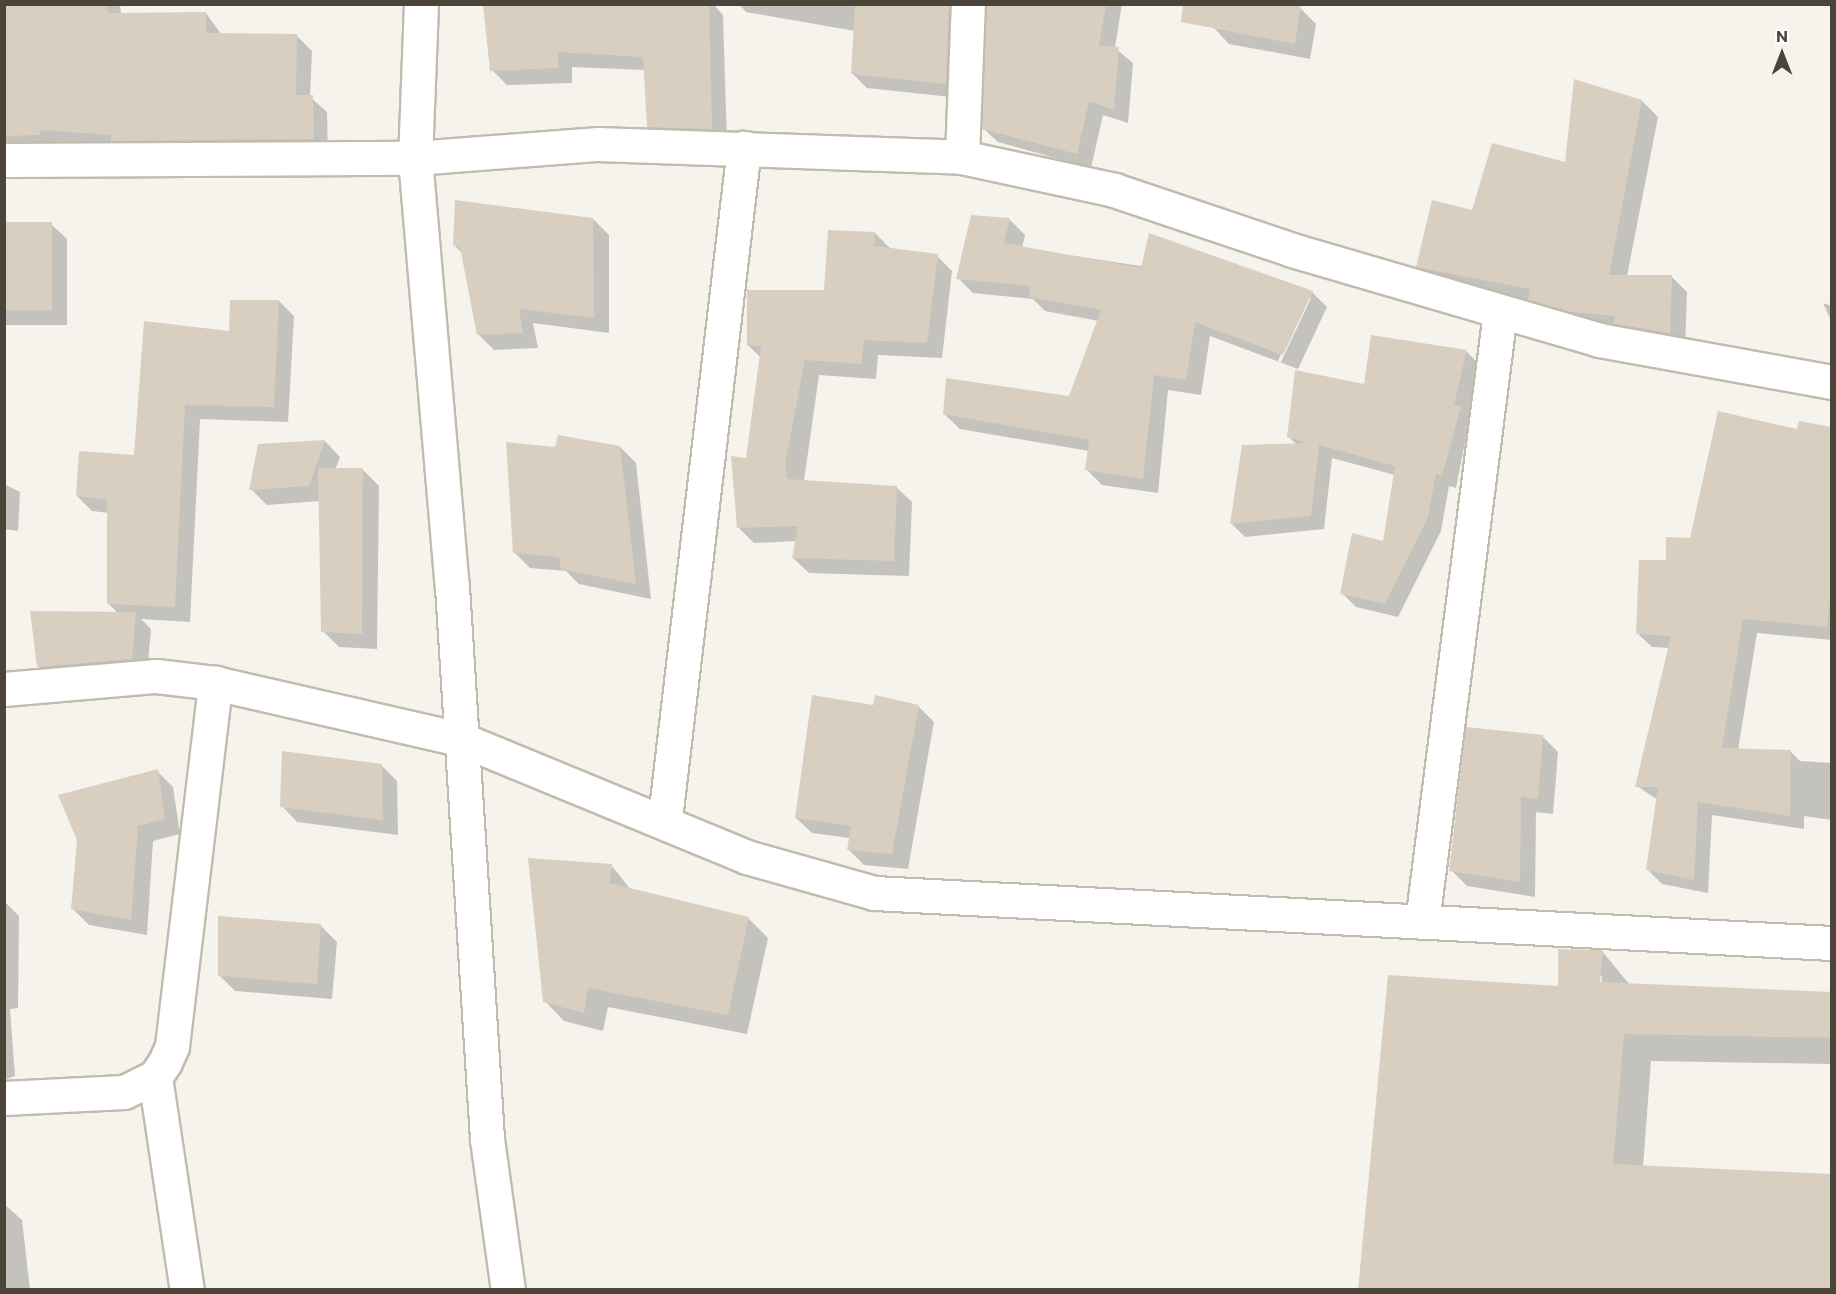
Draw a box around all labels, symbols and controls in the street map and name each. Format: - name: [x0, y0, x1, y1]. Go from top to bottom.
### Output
- north arrow: [1752, 24, 1812, 84]
- text: N: [1776, 26, 1788, 45]

